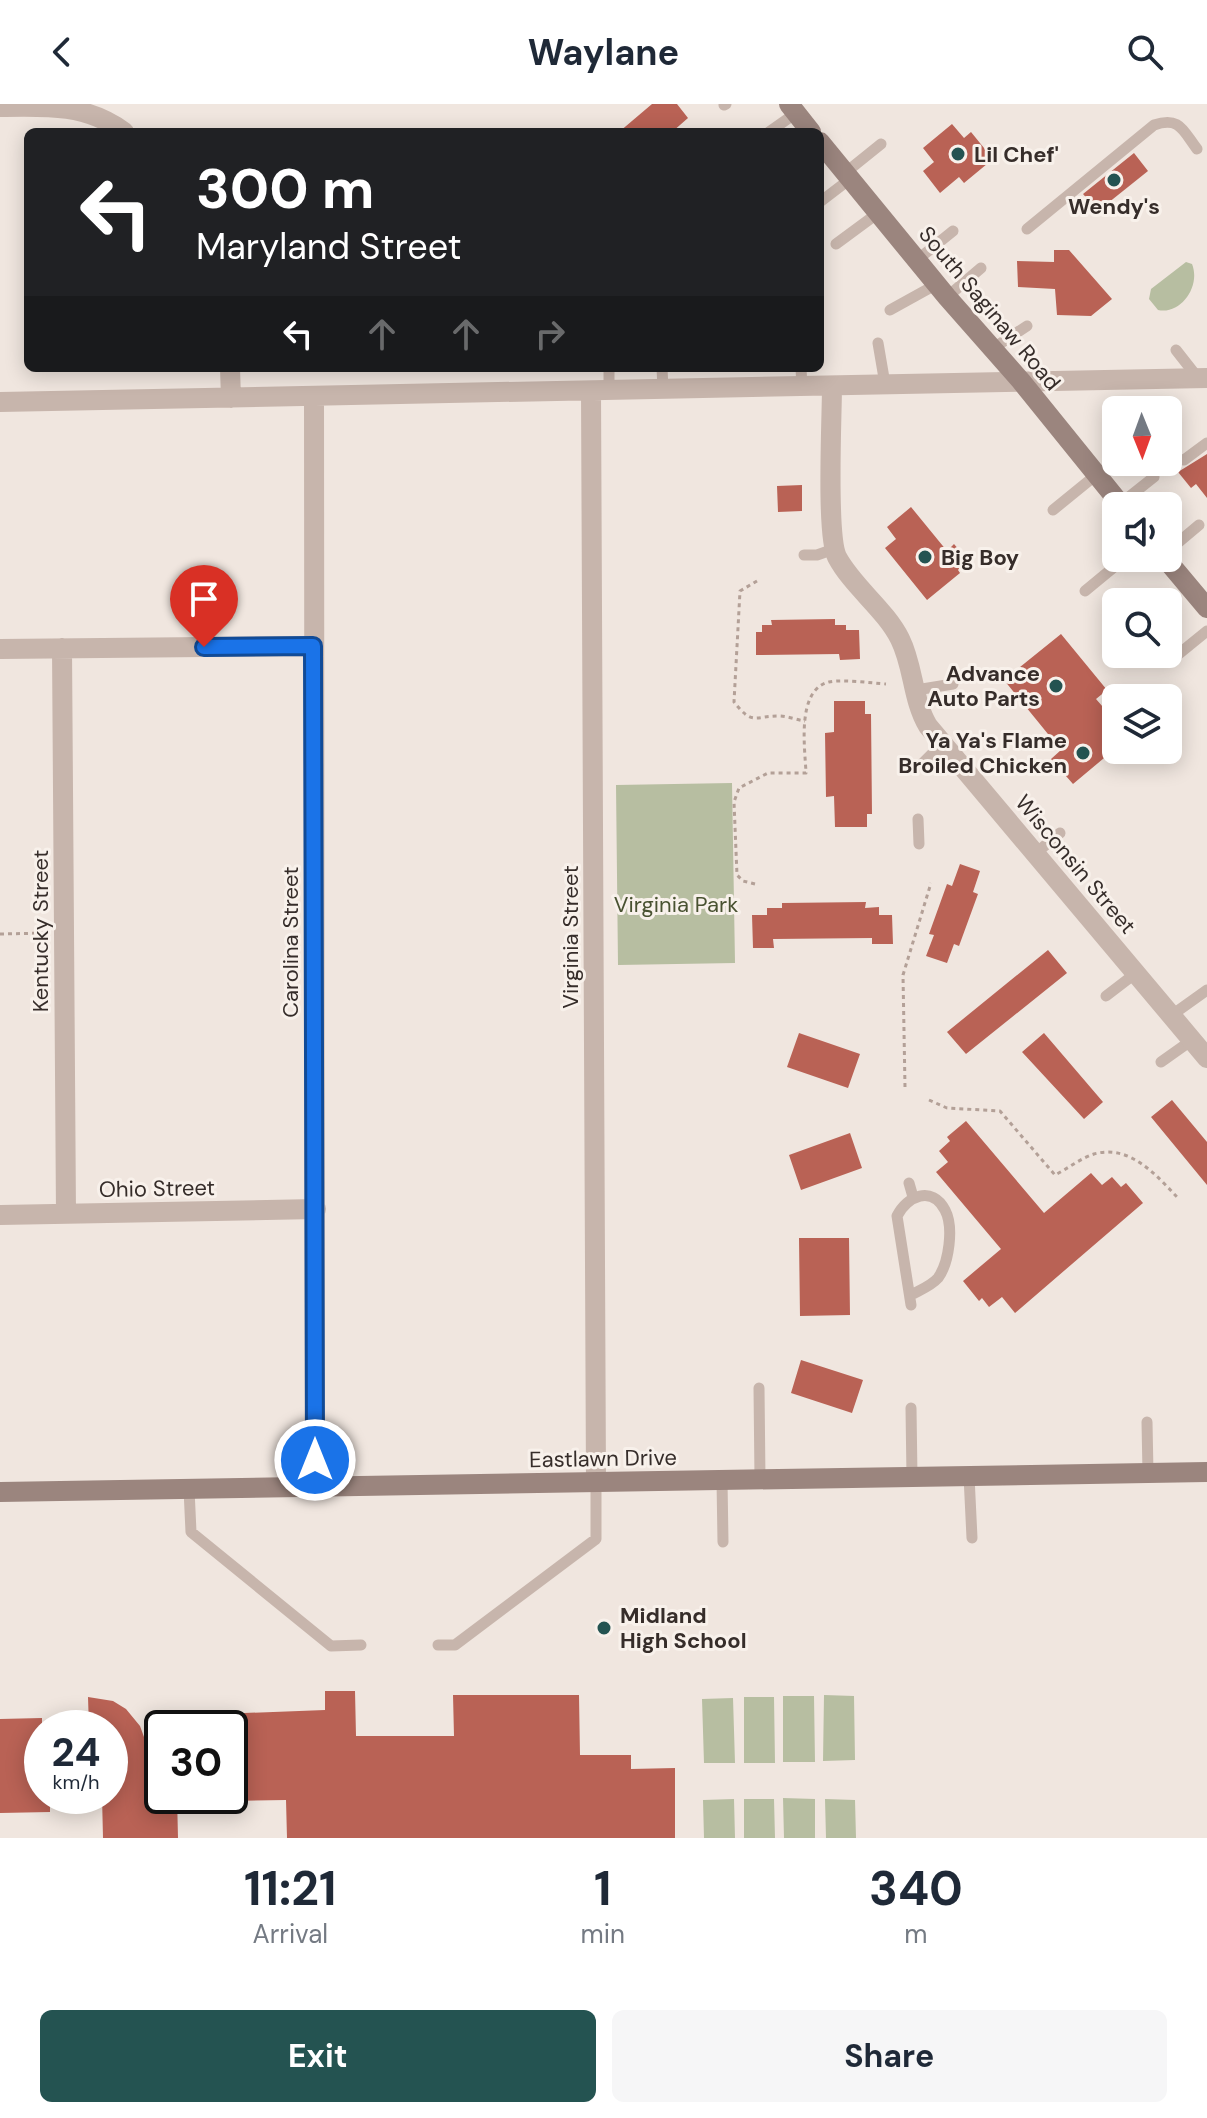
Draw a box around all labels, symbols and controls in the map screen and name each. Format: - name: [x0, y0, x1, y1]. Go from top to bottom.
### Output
- text: Waylane: [528, 29, 679, 76]
- icon: back: [40, 30, 84, 74]
- icon: search: [1123, 30, 1167, 74]
- place label: Lil Chef': [974, 140, 1059, 169]
- marker: Lil Chef': [949, 145, 967, 163]
- text: 300 m: [196, 152, 374, 225]
- icon: left: [64, 160, 168, 264]
- marker: Wendy's: [1105, 171, 1123, 189]
- place label: Wendy's: [1068, 192, 1160, 221]
- street label: South Saginaw Road: [912, 220, 1067, 397]
- text: Maryland Street: [196, 223, 462, 270]
- icon: left: [276, 312, 320, 356]
- icon: ahead: [360, 312, 404, 356]
- icon: ahead: [444, 312, 488, 356]
- icon: right: [528, 312, 572, 356]
- north arrow: [1102, 396, 1182, 476]
- map controls: [1102, 396, 1182, 764]
- button: sound: [1102, 492, 1182, 572]
- place label: Big Boy: [941, 543, 1019, 572]
- marker: Big Boy: [916, 548, 934, 566]
- pin: [170, 565, 238, 647]
- icon: arrive: [182, 577, 226, 621]
- button: search: [1102, 588, 1182, 668]
- place label: Advance Auto Parts: [927, 659, 1040, 713]
- marker: Advance Auto Parts: [1047, 677, 1065, 695]
- button: layers: [1102, 684, 1182, 764]
- place label: Ya Ya's Flame Broiled Chicken: [898, 726, 1067, 780]
- marker: Ya Ya's Flame Broiled Chicken: [1074, 744, 1092, 762]
- street label: Wisconsin Street: [1009, 789, 1142, 940]
- street label: Kentucky Street: [26, 850, 55, 1012]
- street label: Virginia Street: [556, 865, 585, 1009]
- street label: Carolina Street: [276, 866, 305, 1018]
- park label: Virginia Park: [614, 890, 738, 919]
- street label: Ohio Street: [99, 1173, 215, 1204]
- position arrow: [273, 1418, 357, 1502]
- street label: Eastlawn Drive: [529, 1443, 677, 1474]
- place label: Midland High School: [620, 1601, 747, 1655]
- marker: Midland High School: [595, 1619, 613, 1637]
- speed limit sign: 30: [144, 1710, 248, 1814]
- text: 24: [52, 1726, 100, 1778]
- text: km/h: [52, 1769, 100, 1795]
- text: 11:21: [244, 1857, 336, 1920]
- text: 1: [594, 1857, 611, 1920]
- text: 340: [869, 1857, 963, 1920]
- text: Arrival: [252, 1917, 328, 1951]
- text: min: [581, 1917, 625, 1951]
- text: m: [904, 1917, 927, 1951]
- button: Exit: [40, 2010, 596, 2102]
- button: Share: [612, 2010, 1167, 2102]

